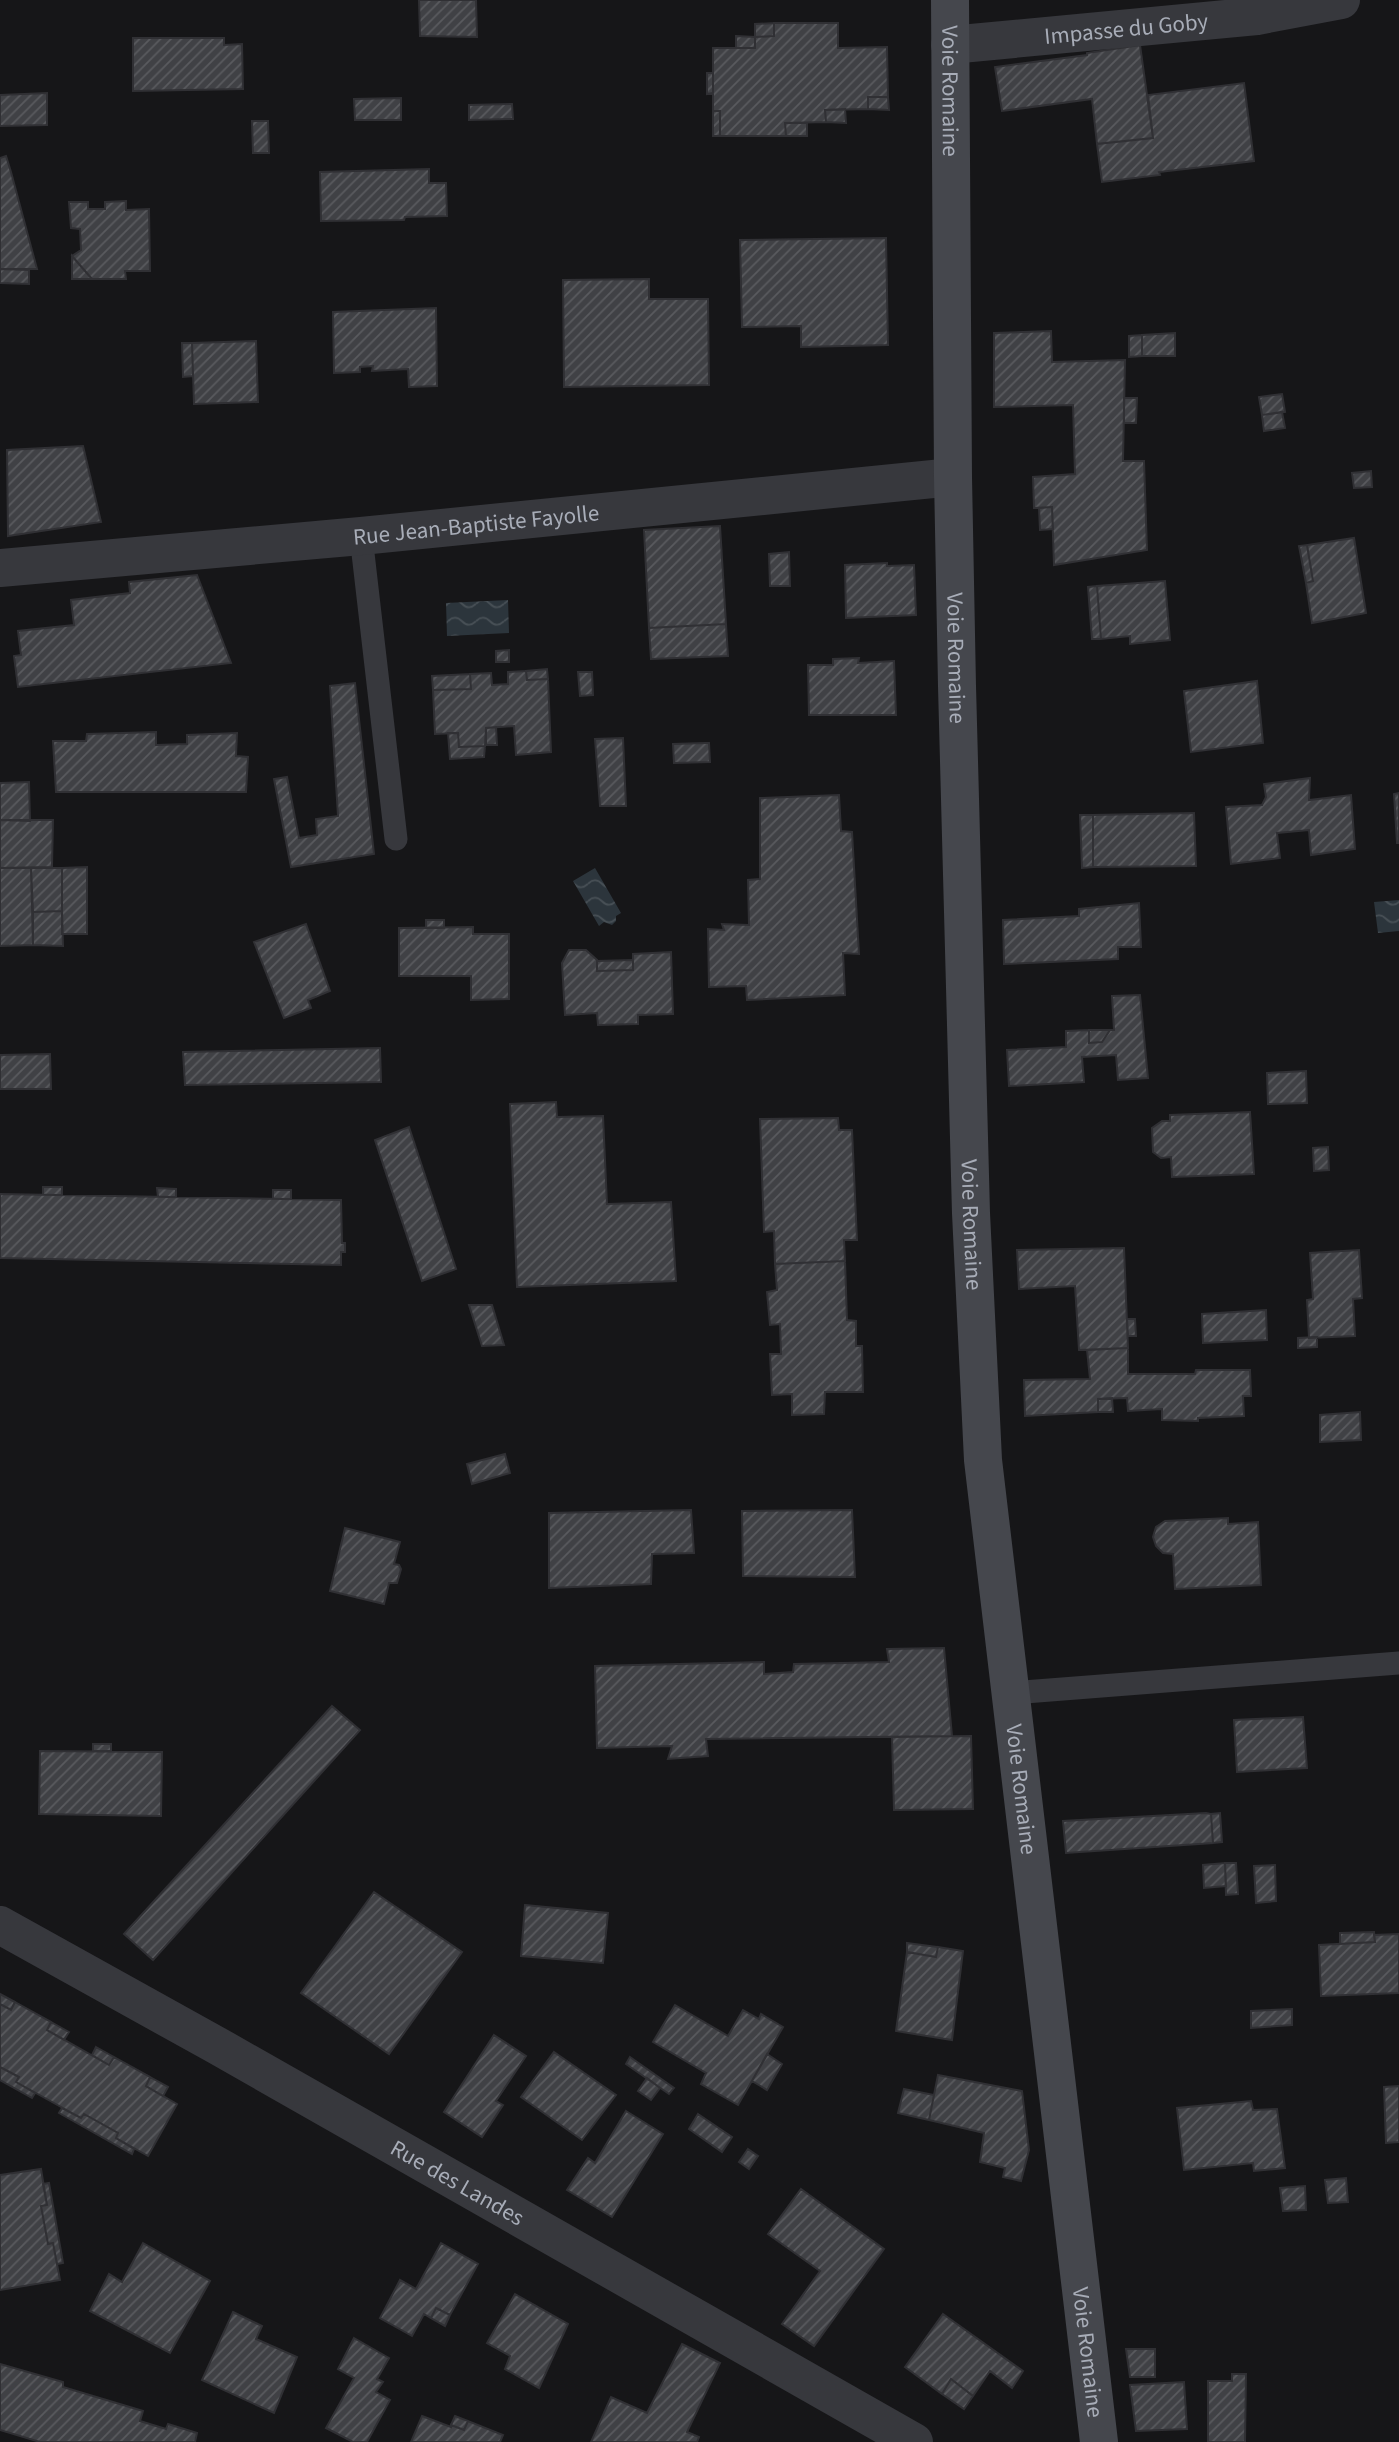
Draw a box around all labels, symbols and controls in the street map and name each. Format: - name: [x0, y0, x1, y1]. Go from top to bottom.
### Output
- street label: Impasse du Goby: [1043, 4, 1210, 53]
- street label: Voie Romaine: [934, 25, 967, 157]
- street label: Rue Jean-Baptiste Fayolle: [352, 496, 601, 553]
- street label: Voie Romaine: [939, 592, 974, 724]
- street label: Voie Romaine: [953, 1159, 991, 1291]
- street label: Voie Romaine: [998, 1722, 1046, 1856]
- street label: Rue des Landes: [385, 2131, 531, 2234]
- street label: Voie Romaine: [1064, 2285, 1112, 2419]

